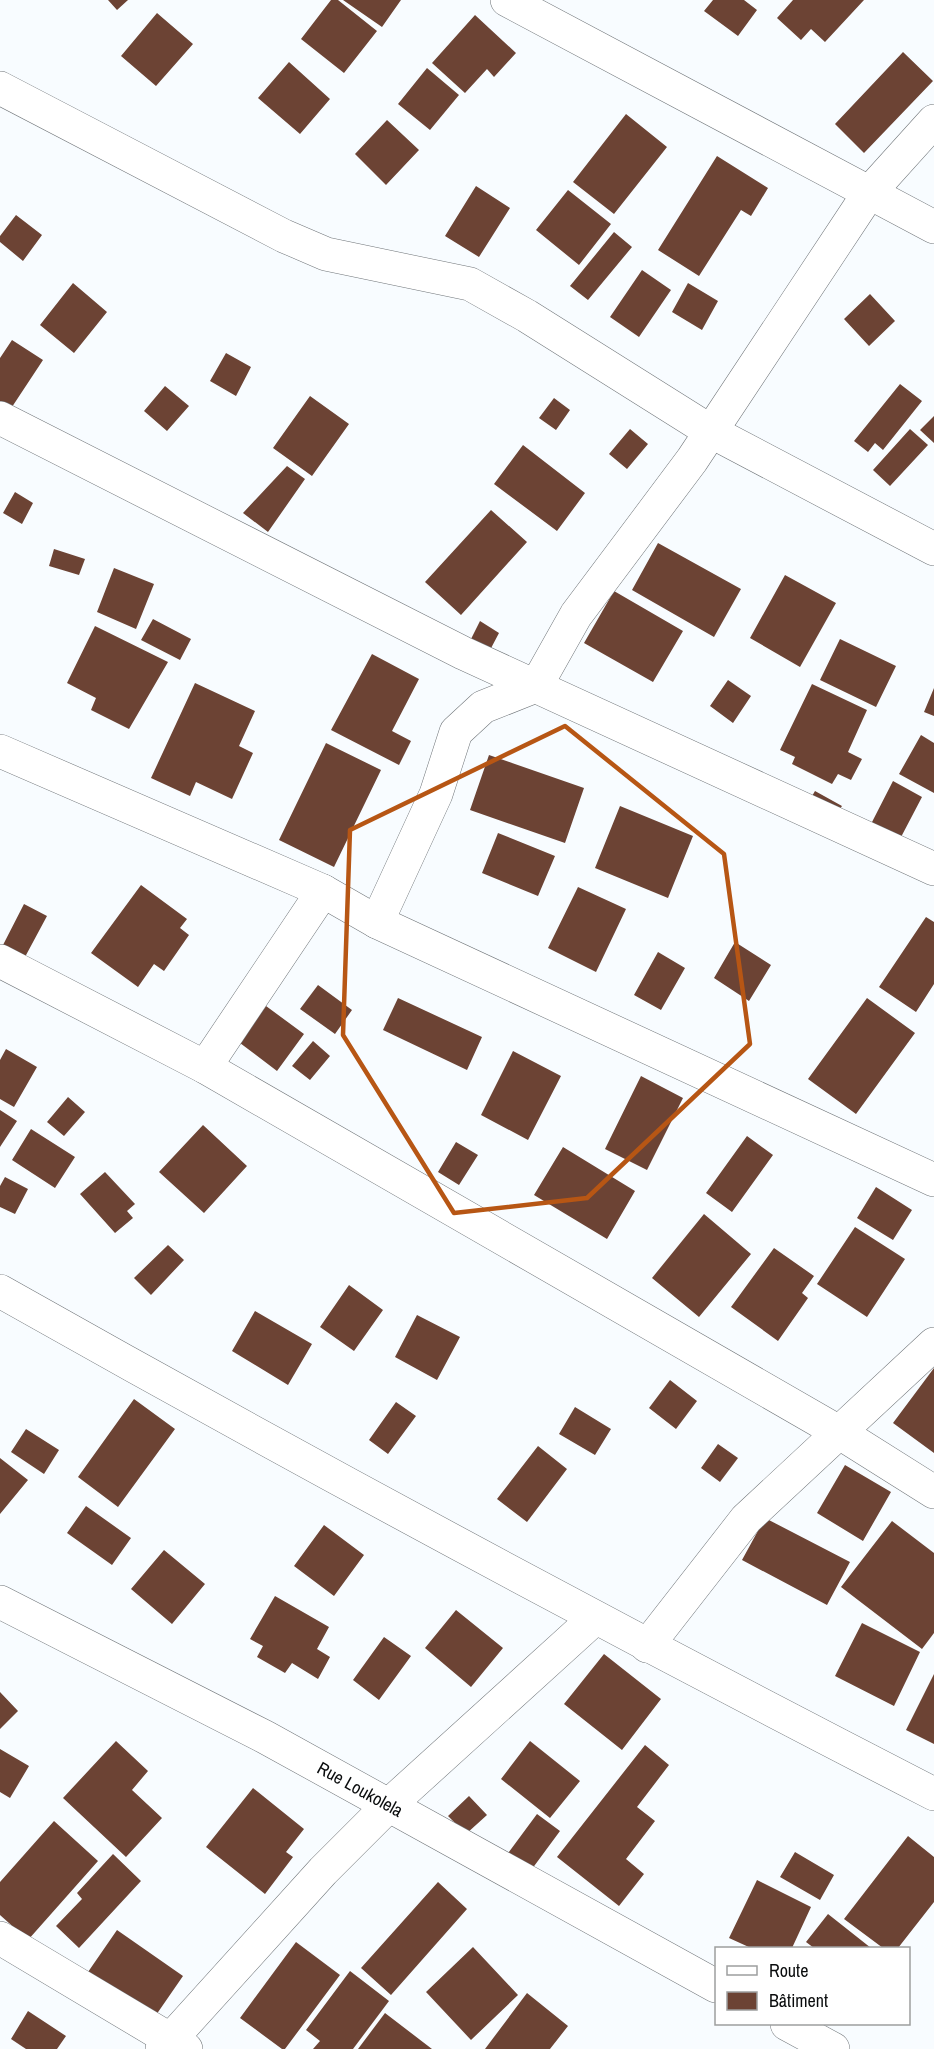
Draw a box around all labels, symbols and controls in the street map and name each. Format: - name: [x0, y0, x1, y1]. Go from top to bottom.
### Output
- street label: Rue Loukolela: [313, 1755, 408, 1823]
- legend: [715, 1947, 910, 2025]
- text: Route: [769, 1958, 808, 1983]
- text: Bâtiment: [769, 1988, 828, 2013]

